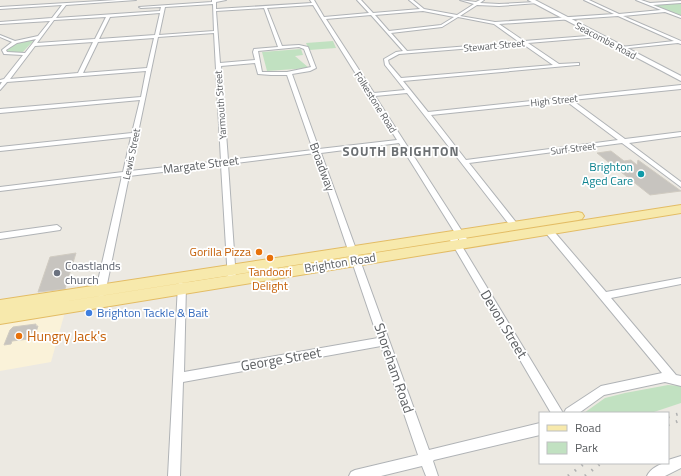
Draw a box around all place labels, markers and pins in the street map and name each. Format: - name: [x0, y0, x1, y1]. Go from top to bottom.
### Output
- place label: Brighton Aged Care: [582, 157, 633, 190]
- marker: Brighton Aged Care: [636, 169, 646, 179]
- place label: Gorilla Pizza: [190, 242, 251, 261]
- marker: Gorilla Pizza: [254, 247, 264, 257]
- marker: Tandoori Delight: [265, 253, 275, 263]
- place label: Coastlands church: [65, 256, 121, 289]
- place label: Tandoori Delight: [248, 262, 292, 295]
- marker: Coastlands church: [52, 268, 62, 278]
- place label: Brighton Tackle & Bait: [97, 303, 209, 322]
- marker: Brighton Tackle & Bait: [84, 308, 94, 318]
- place label: Hungry Jack's: [27, 325, 107, 346]
- marker: Hungry Jack's: [14, 331, 24, 341]

